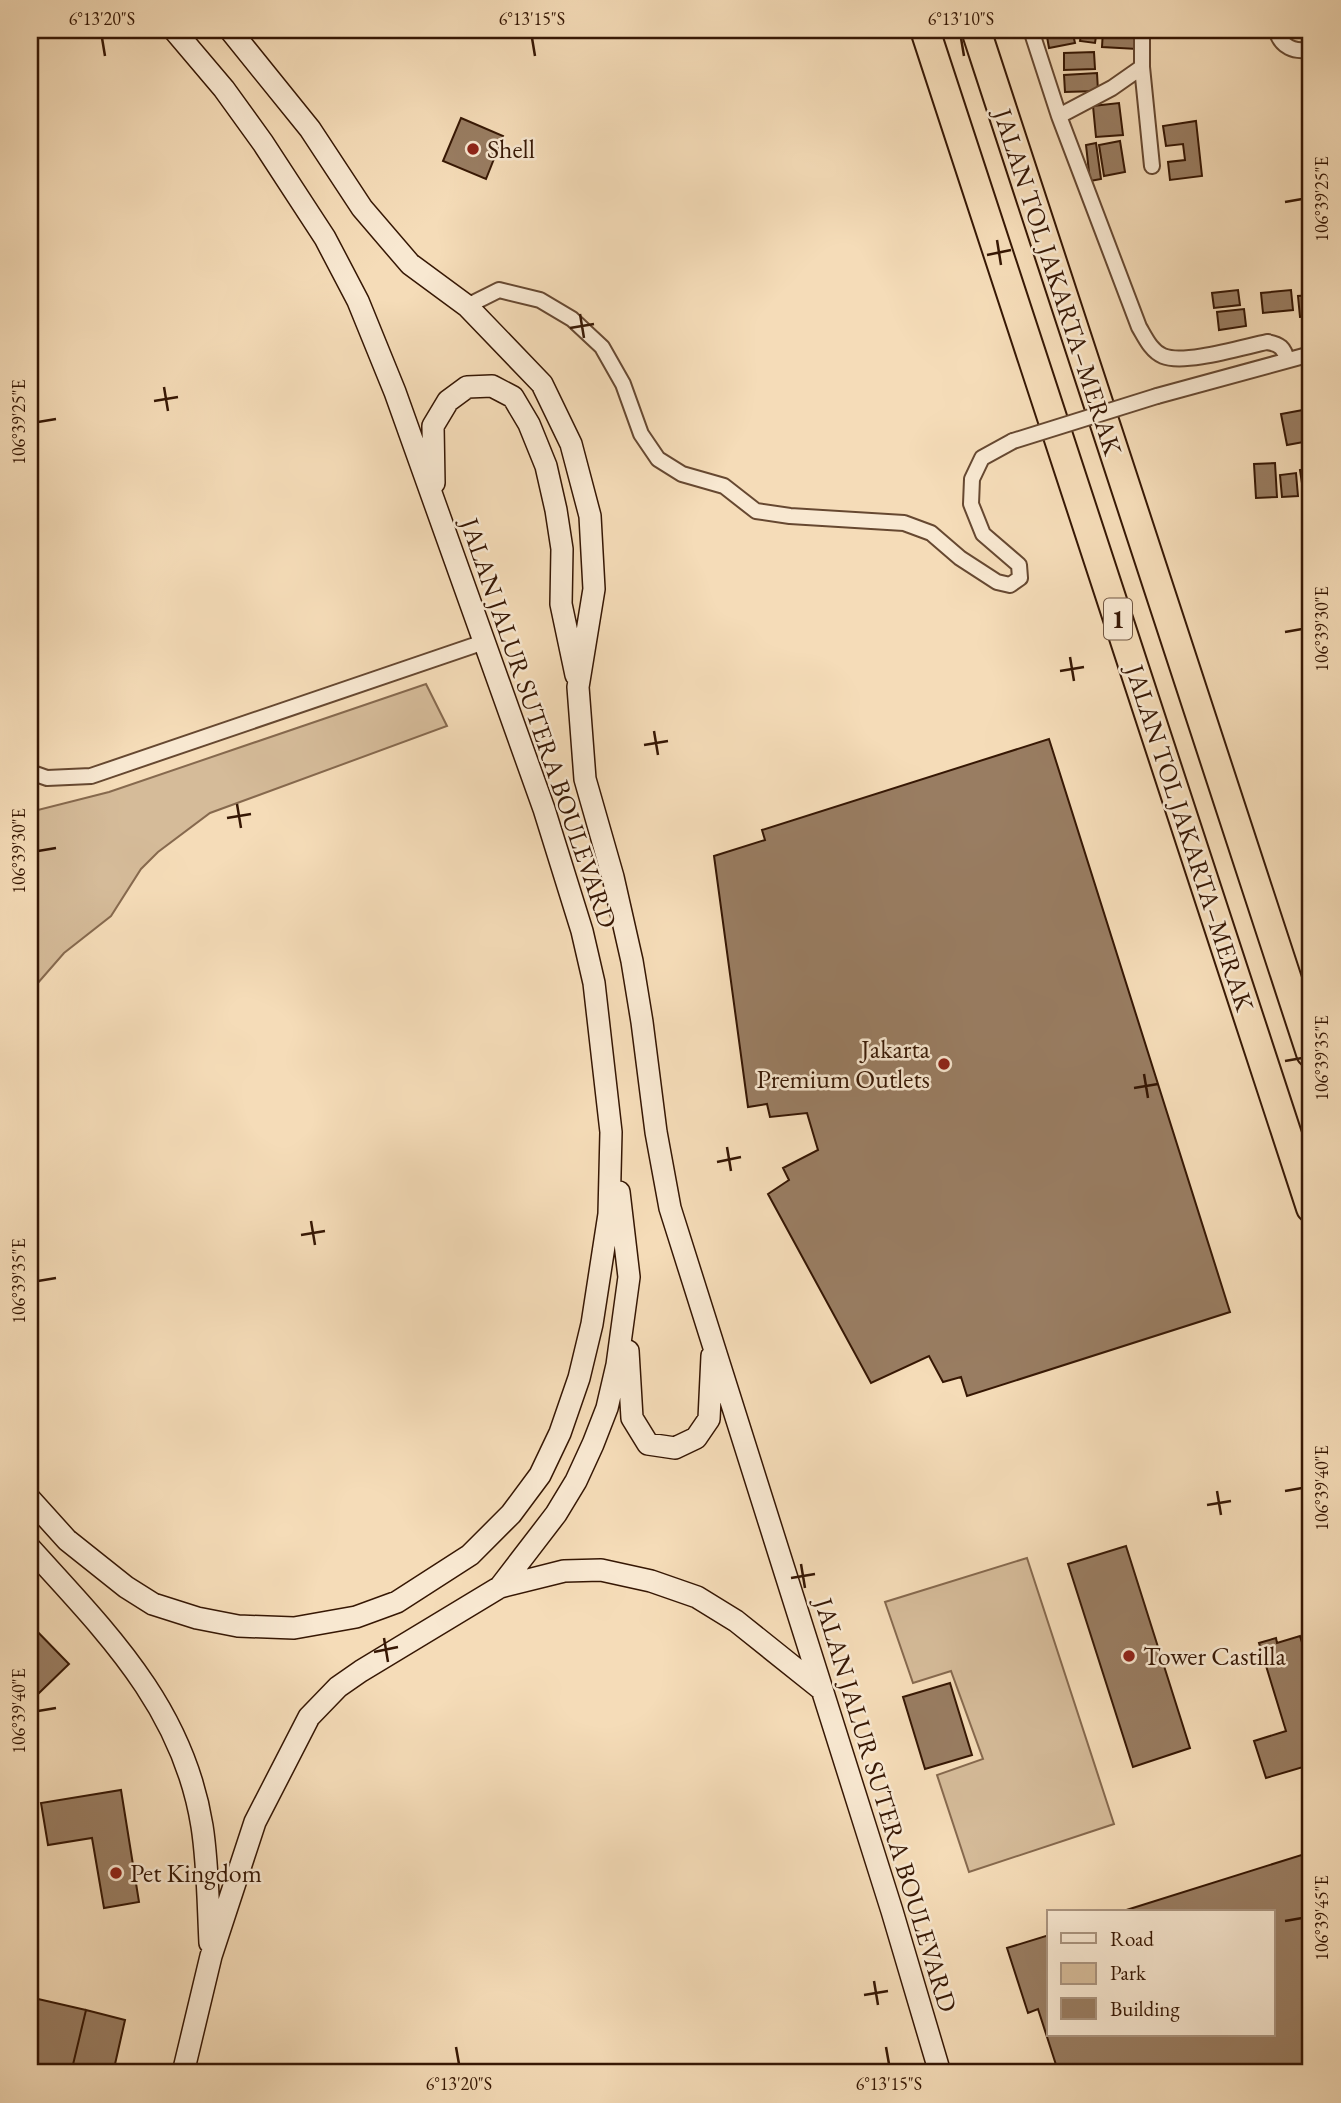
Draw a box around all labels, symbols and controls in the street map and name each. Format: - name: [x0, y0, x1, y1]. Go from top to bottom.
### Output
- text: 6°13'20"S: [69, 7, 135, 30]
- text: 6°13'15"S: [499, 7, 565, 30]
- text: 6°13'10"S: [928, 7, 994, 30]
- street label: JALAN TOL JAKARTA–MERAK: [985, 103, 1130, 460]
- place label: Shell: [487, 132, 535, 166]
- marker: Shell: [465, 141, 481, 157]
- text: 106°39'25"E: [1310, 156, 1333, 242]
- text: 106°39'25"E: [7, 379, 30, 465]
- street label: JALAN JALUR SUTERA BOULEVARD: [452, 512, 625, 932]
- text: 106°39'30"E: [1310, 586, 1333, 672]
- road number: 1: [1104, 598, 1132, 640]
- street label: JALAN TOL JAKARTA–MERAK: [1117, 659, 1262, 1016]
- text: 106°39'30"E: [7, 808, 30, 894]
- text: 106°39'35"E: [1310, 1015, 1333, 1101]
- place label: Jakarta Premium Outlets: [756, 1032, 931, 1096]
- marker: Jakarta Premium Outlets: [936, 1056, 952, 1072]
- text: 106°39'35"E: [7, 1238, 30, 1324]
- text: 106°39'40"E: [1310, 1445, 1333, 1531]
- street label: JALAN JALUR SUTERA BOULEVARD: [806, 1592, 965, 2016]
- place label: Tower Castilla: [1143, 1639, 1287, 1673]
- marker: Tower Castilla: [1121, 1648, 1137, 1664]
- text: 106°39'40"E: [7, 1668, 30, 1754]
- place label: Pet Kingdom: [130, 1856, 262, 1890]
- marker: Pet Kingdom: [108, 1865, 124, 1881]
- text: 106°39'45"E: [1310, 1875, 1333, 1961]
- legend: [1047, 1910, 1274, 2036]
- text: Road: [1110, 1925, 1154, 1952]
- text: Park: [1110, 1959, 1147, 1986]
- text: Building: [1110, 1995, 1180, 2022]
- text: 6°13'20"S: [426, 2072, 492, 2095]
- text: 6°13'15"S: [856, 2072, 922, 2095]

